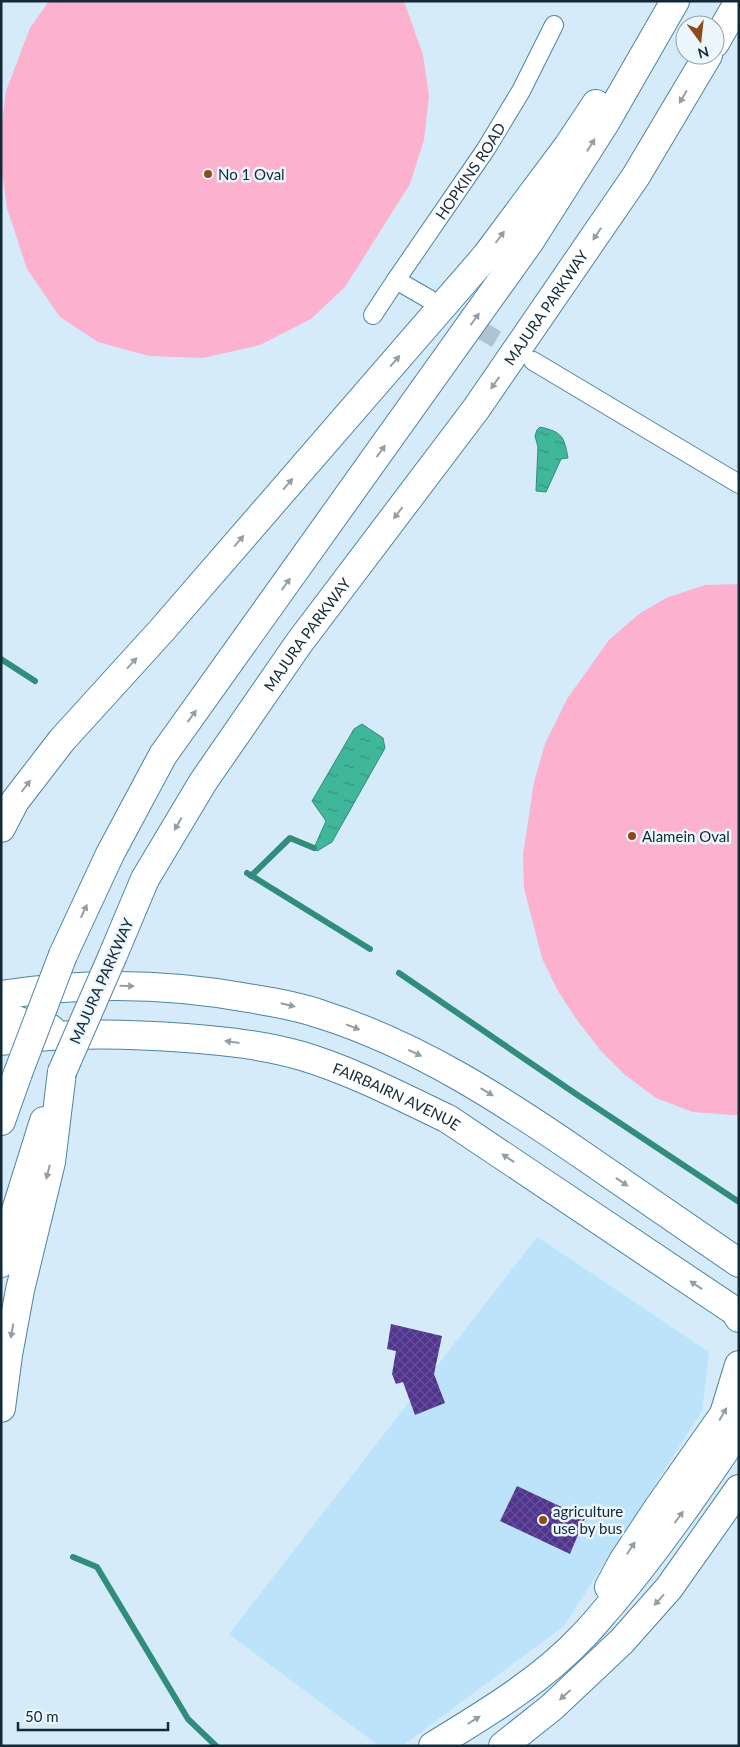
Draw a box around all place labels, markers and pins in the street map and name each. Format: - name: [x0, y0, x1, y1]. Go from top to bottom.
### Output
- place label: No 1 Oval: [218, 165, 285, 183]
- marker: No 1 Oval: [202, 168, 214, 180]
- place label: Alamein Oval: [642, 827, 730, 845]
- marker: Alamein Oval: [626, 830, 638, 842]
- place label: agriculture use by bus: [553, 1502, 623, 1537]
- marker: agriculture use by bus: [537, 1514, 549, 1526]

